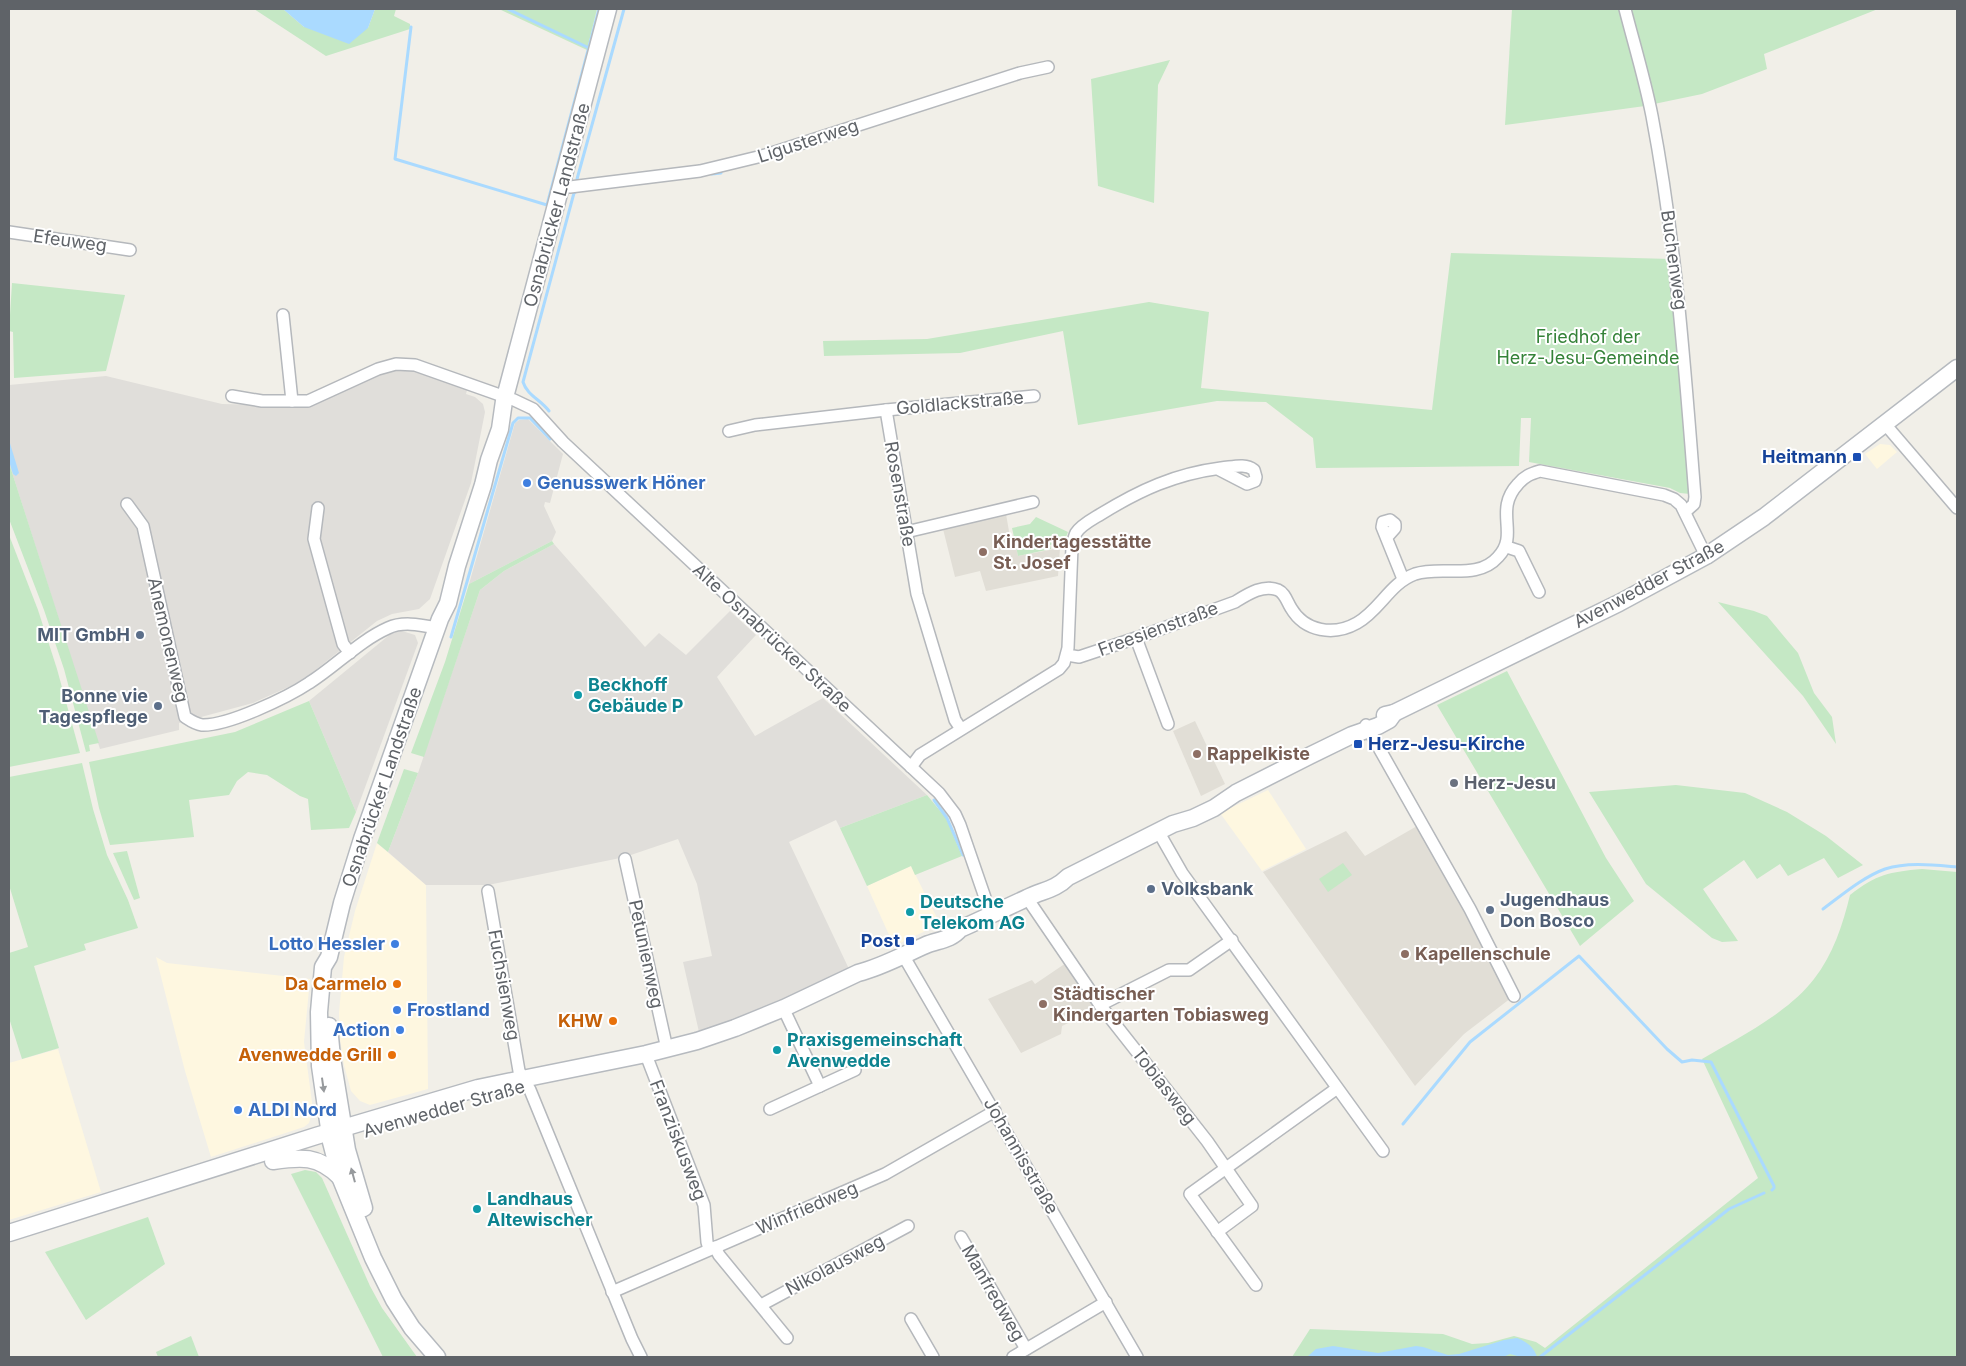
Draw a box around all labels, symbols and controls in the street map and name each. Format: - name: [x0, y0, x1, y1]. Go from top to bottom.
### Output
- street label: Osnabrücker Landstraße: [519, 101, 594, 309]
- street label: Ligusterweg: [755, 114, 861, 167]
- street label: Buchenweg: [1657, 209, 1692, 311]
- street label: Efeuweg: [32, 225, 108, 256]
- park label: Friedhof der Herz-Jesu-Gemeinde: [1496, 326, 1680, 368]
- street label: Goldlackstraße: [895, 386, 1025, 419]
- street label: Rosenstraße: [881, 440, 920, 548]
- place label: Heitmann: [1762, 446, 1847, 467]
- marker: Heitmann: [1851, 451, 1863, 463]
- place label: Genusswerk Höner: [537, 472, 706, 493]
- marker: Genusswerk Höner: [521, 477, 533, 489]
- place label: Kindertagesstätte St. Josef: [993, 531, 1152, 573]
- street label: Avenwedder Straße: [1570, 535, 1728, 632]
- marker: Kindertagesstätte St. Josef: [977, 546, 989, 558]
- street label: Alte Osnabrücker Straße: [689, 559, 856, 717]
- street label: Anemonenweg: [144, 575, 193, 705]
- street label: Freesienstraße: [1095, 597, 1221, 660]
- place label: MIT GmbH: [37, 624, 130, 645]
- marker: MIT GmbH: [134, 629, 146, 641]
- place label: Beckhoff Gebäude P: [588, 674, 683, 716]
- street label: Osnabrücker Landstraße: [337, 684, 426, 890]
- place label: Bonne vie Tagespflege: [38, 685, 148, 727]
- marker: Beckhoff Gebäude P: [572, 689, 584, 701]
- marker: Bonne vie Tagespflege: [152, 700, 164, 712]
- place label: Herz-Jesu-Kirche: [1368, 733, 1525, 754]
- marker: Herz-Jesu-Kirche: [1352, 738, 1364, 750]
- place label: Rappelkiste: [1207, 743, 1310, 764]
- marker: Rappelkiste: [1191, 748, 1203, 760]
- place label: Herz-Jesu: [1464, 772, 1556, 793]
- marker: Herz-Jesu: [1448, 777, 1460, 789]
- place label: Volksbank: [1161, 878, 1254, 899]
- marker: Volksbank: [1145, 883, 1157, 895]
- place label: Jugendhaus Don Bosco: [1500, 889, 1609, 931]
- place label: Deutsche Telekom AG: [920, 891, 1025, 933]
- street label: Petunienweg: [625, 898, 668, 1010]
- marker: Jugendhaus Don Bosco: [1484, 904, 1496, 916]
- marker: Deutsche Telekom AG: [904, 906, 916, 918]
- street label: Fuchsienweg: [484, 928, 525, 1042]
- place label: Post: [861, 930, 900, 951]
- place label: Lotto Hessler: [269, 933, 385, 954]
- marker: Post: [904, 935, 916, 947]
- marker: Lotto Hessler: [389, 938, 401, 950]
- place label: Kapellenschule: [1415, 943, 1551, 964]
- marker: Kapellenschule: [1399, 948, 1411, 960]
- place label: Da Carmelo: [285, 973, 387, 994]
- marker: Da Carmelo: [391, 978, 403, 990]
- place label: Städtischer Kindergarten Tobiasweg: [1053, 983, 1269, 1025]
- marker: Städtischer Kindergarten Tobiasweg: [1037, 998, 1049, 1010]
- place label: Frostland: [407, 999, 490, 1020]
- marker: Frostland: [391, 1004, 403, 1016]
- place label: KHW: [558, 1010, 603, 1031]
- marker: KHW: [607, 1015, 619, 1027]
- place label: Action: [333, 1019, 390, 1040]
- marker: Action: [394, 1024, 406, 1036]
- place label: Praxisgemeinschaft Avenwedde: [787, 1029, 963, 1071]
- street label: Tobiasweg: [1128, 1043, 1201, 1128]
- place label: Avenwedde Grill: [238, 1044, 382, 1065]
- marker: Praxisgemeinschaft Avenwedde: [771, 1044, 783, 1056]
- marker: Avenwedde Grill: [386, 1049, 398, 1061]
- street label: Avenwedder Straße: [361, 1075, 527, 1142]
- street label: Franziskusweg: [646, 1077, 711, 1203]
- one-way arrow: [319, 1078, 327, 1094]
- street label: Johannisstraße: [980, 1094, 1063, 1218]
- place label: ALDI Nord: [248, 1099, 337, 1120]
- marker: ALDI Nord: [232, 1104, 244, 1116]
- one-way arrow: [349, 1167, 357, 1182]
- street label: Winfriedweg: [753, 1177, 861, 1238]
- place label: Landhaus Altewischer: [487, 1188, 593, 1230]
- marker: Landhaus Altewischer: [471, 1203, 483, 1215]
- street label: Nikolausweg: [782, 1230, 888, 1299]
- street label: Manfredweg: [957, 1241, 1029, 1345]

